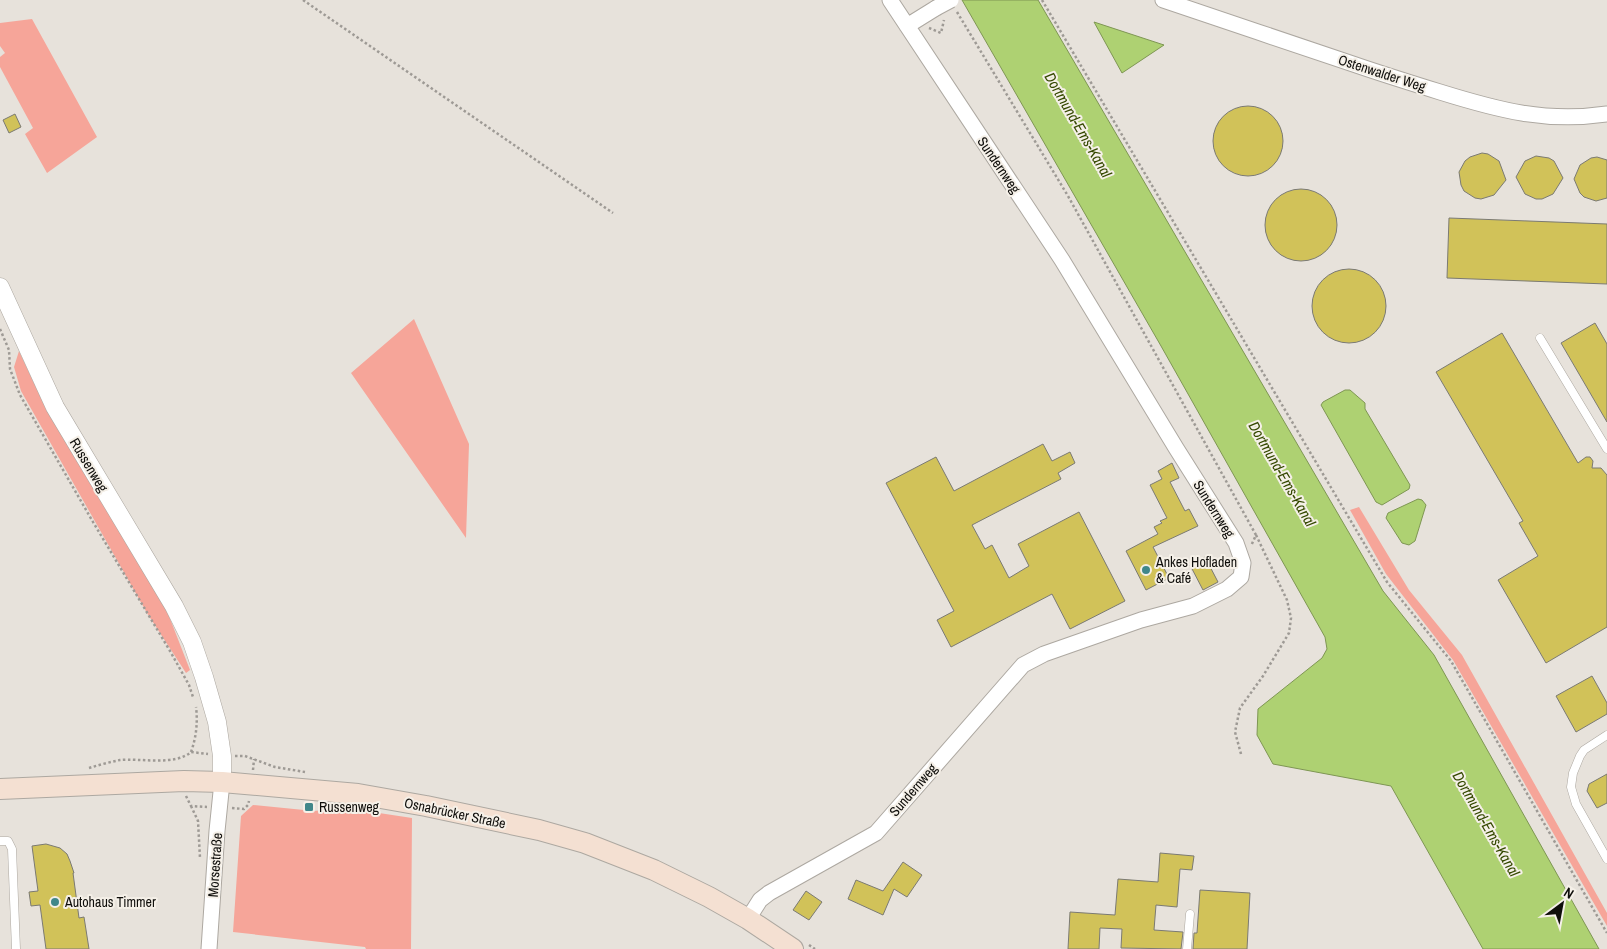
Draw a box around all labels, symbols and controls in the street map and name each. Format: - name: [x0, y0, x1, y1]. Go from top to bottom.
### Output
- street label: Ostenwalder Weg: [1336, 50, 1429, 96]
- water label: Dortmund-Ems-Kanal: [1040, 68, 1117, 181]
- street label: Sundernweg: [974, 133, 1025, 197]
- water label: Dortmund-Ems-Kanal: [1244, 417, 1321, 530]
- street label: Russenweg: [66, 435, 112, 496]
- street label: Sundernweg: [1189, 477, 1239, 542]
- place label: Ankes Hofladen & Café: [1155, 553, 1237, 587]
- marker: Ankes Hofladen & Café: [1140, 564, 1152, 576]
- street label: Sundernweg: [885, 759, 941, 820]
- water label: Dortmund-Ems-Kanal: [1448, 767, 1525, 880]
- street label: Osnabrücker Straße: [403, 793, 507, 833]
- place label: Russenweg: [319, 798, 380, 816]
- marker: Russenweg: [303, 801, 315, 813]
- street label: Morsestraße: [204, 832, 226, 898]
- north arrow: [1537, 879, 1587, 929]
- text: N: [1561, 883, 1577, 903]
- place label: Autohaus Timmer: [64, 893, 156, 911]
- marker: Autohaus Timmer: [49, 896, 61, 908]

